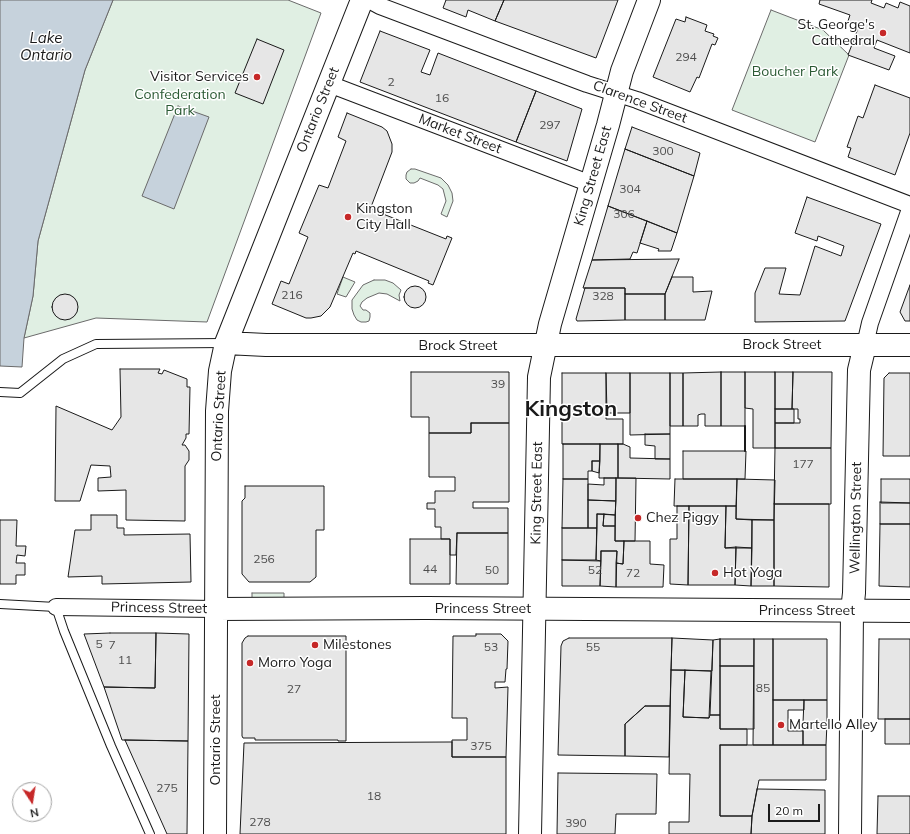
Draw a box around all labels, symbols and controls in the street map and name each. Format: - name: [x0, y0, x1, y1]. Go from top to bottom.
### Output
- place label: St. George's Cathedral: [797, 17, 875, 50]
- marker: St. George's Cathedral: [878, 28, 888, 38]
- water label: Lake Ontario: [20, 29, 72, 64]
- house number: 294: [675, 50, 697, 64]
- park label: Boucher Park: [752, 64, 838, 80]
- street label: Ontario Street: [293, 65, 343, 155]
- place label: Visitor Services: [150, 69, 249, 85]
- marker: Visitor Services: [252, 72, 262, 82]
- house number: 2: [387, 75, 395, 89]
- street label: Clarence Street: [591, 77, 689, 127]
- park label: Confederation Park: [134, 87, 226, 120]
- house number: 16: [435, 91, 449, 105]
- street label: Market Street: [416, 110, 504, 158]
- house number: 297: [539, 118, 561, 132]
- street label: King Street East: [571, 124, 615, 228]
- house number: 300: [652, 144, 674, 158]
- house number: 304: [619, 182, 641, 196]
- place label: Kingston City Hall: [356, 201, 413, 234]
- house number: 306: [613, 207, 635, 221]
- marker: Kingston City Hall: [343, 212, 353, 222]
- house number: 216: [281, 288, 303, 302]
- house number: 328: [592, 289, 614, 303]
- street label: Brock Street: [742, 337, 822, 353]
- street label: Brock Street: [418, 338, 498, 354]
- street label: Ontario Street: [208, 370, 230, 462]
- house number: 39: [491, 377, 505, 391]
- district label: Kingston: [525, 396, 617, 422]
- street label: King Street East: [528, 441, 546, 545]
- house number: 177: [792, 457, 814, 471]
- street label: Wellington Street: [847, 462, 865, 574]
- place label: Chez Piggy: [646, 510, 719, 526]
- marker: Chez Piggy: [633, 513, 643, 523]
- house number: 256: [253, 552, 275, 566]
- house number: 44: [423, 562, 437, 576]
- house number: 50: [485, 563, 499, 577]
- house number: 52: [588, 563, 602, 577]
- place label: Hot Yoga: [723, 565, 782, 581]
- house number: 72: [626, 566, 640, 580]
- marker: Hot Yoga: [710, 568, 720, 578]
- street label: Princess Street: [111, 599, 207, 617]
- street label: Princess Street: [435, 601, 531, 617]
- street label: Princess Street: [759, 603, 855, 619]
- house number: 5: [95, 637, 103, 651]
- place label: Milestones: [323, 637, 392, 653]
- house number: 7: [108, 638, 116, 652]
- marker: Milestones: [310, 640, 320, 650]
- house number: 53: [484, 640, 498, 654]
- house number: 55: [586, 640, 600, 654]
- house number: 11: [118, 653, 132, 667]
- place label: Morro Yoga: [258, 655, 332, 671]
- marker: Morro Yoga: [245, 658, 255, 668]
- house number: 85: [756, 681, 770, 695]
- house number: 27: [287, 682, 301, 696]
- street label: Ontario Street: [208, 694, 224, 786]
- place label: Martello Alley: [789, 717, 878, 733]
- marker: Martello Alley: [776, 720, 786, 730]
- house number: 375: [470, 739, 492, 753]
- house number: 275: [156, 781, 178, 795]
- north arrow: [12, 782, 52, 822]
- house number: 18: [367, 789, 381, 803]
- scale bar: [770, 796, 822, 822]
- text: 20 m: [775, 803, 803, 818]
- text: N: [29, 805, 40, 820]
- house number: 278: [249, 815, 271, 829]
- house number: 390: [565, 816, 587, 830]

